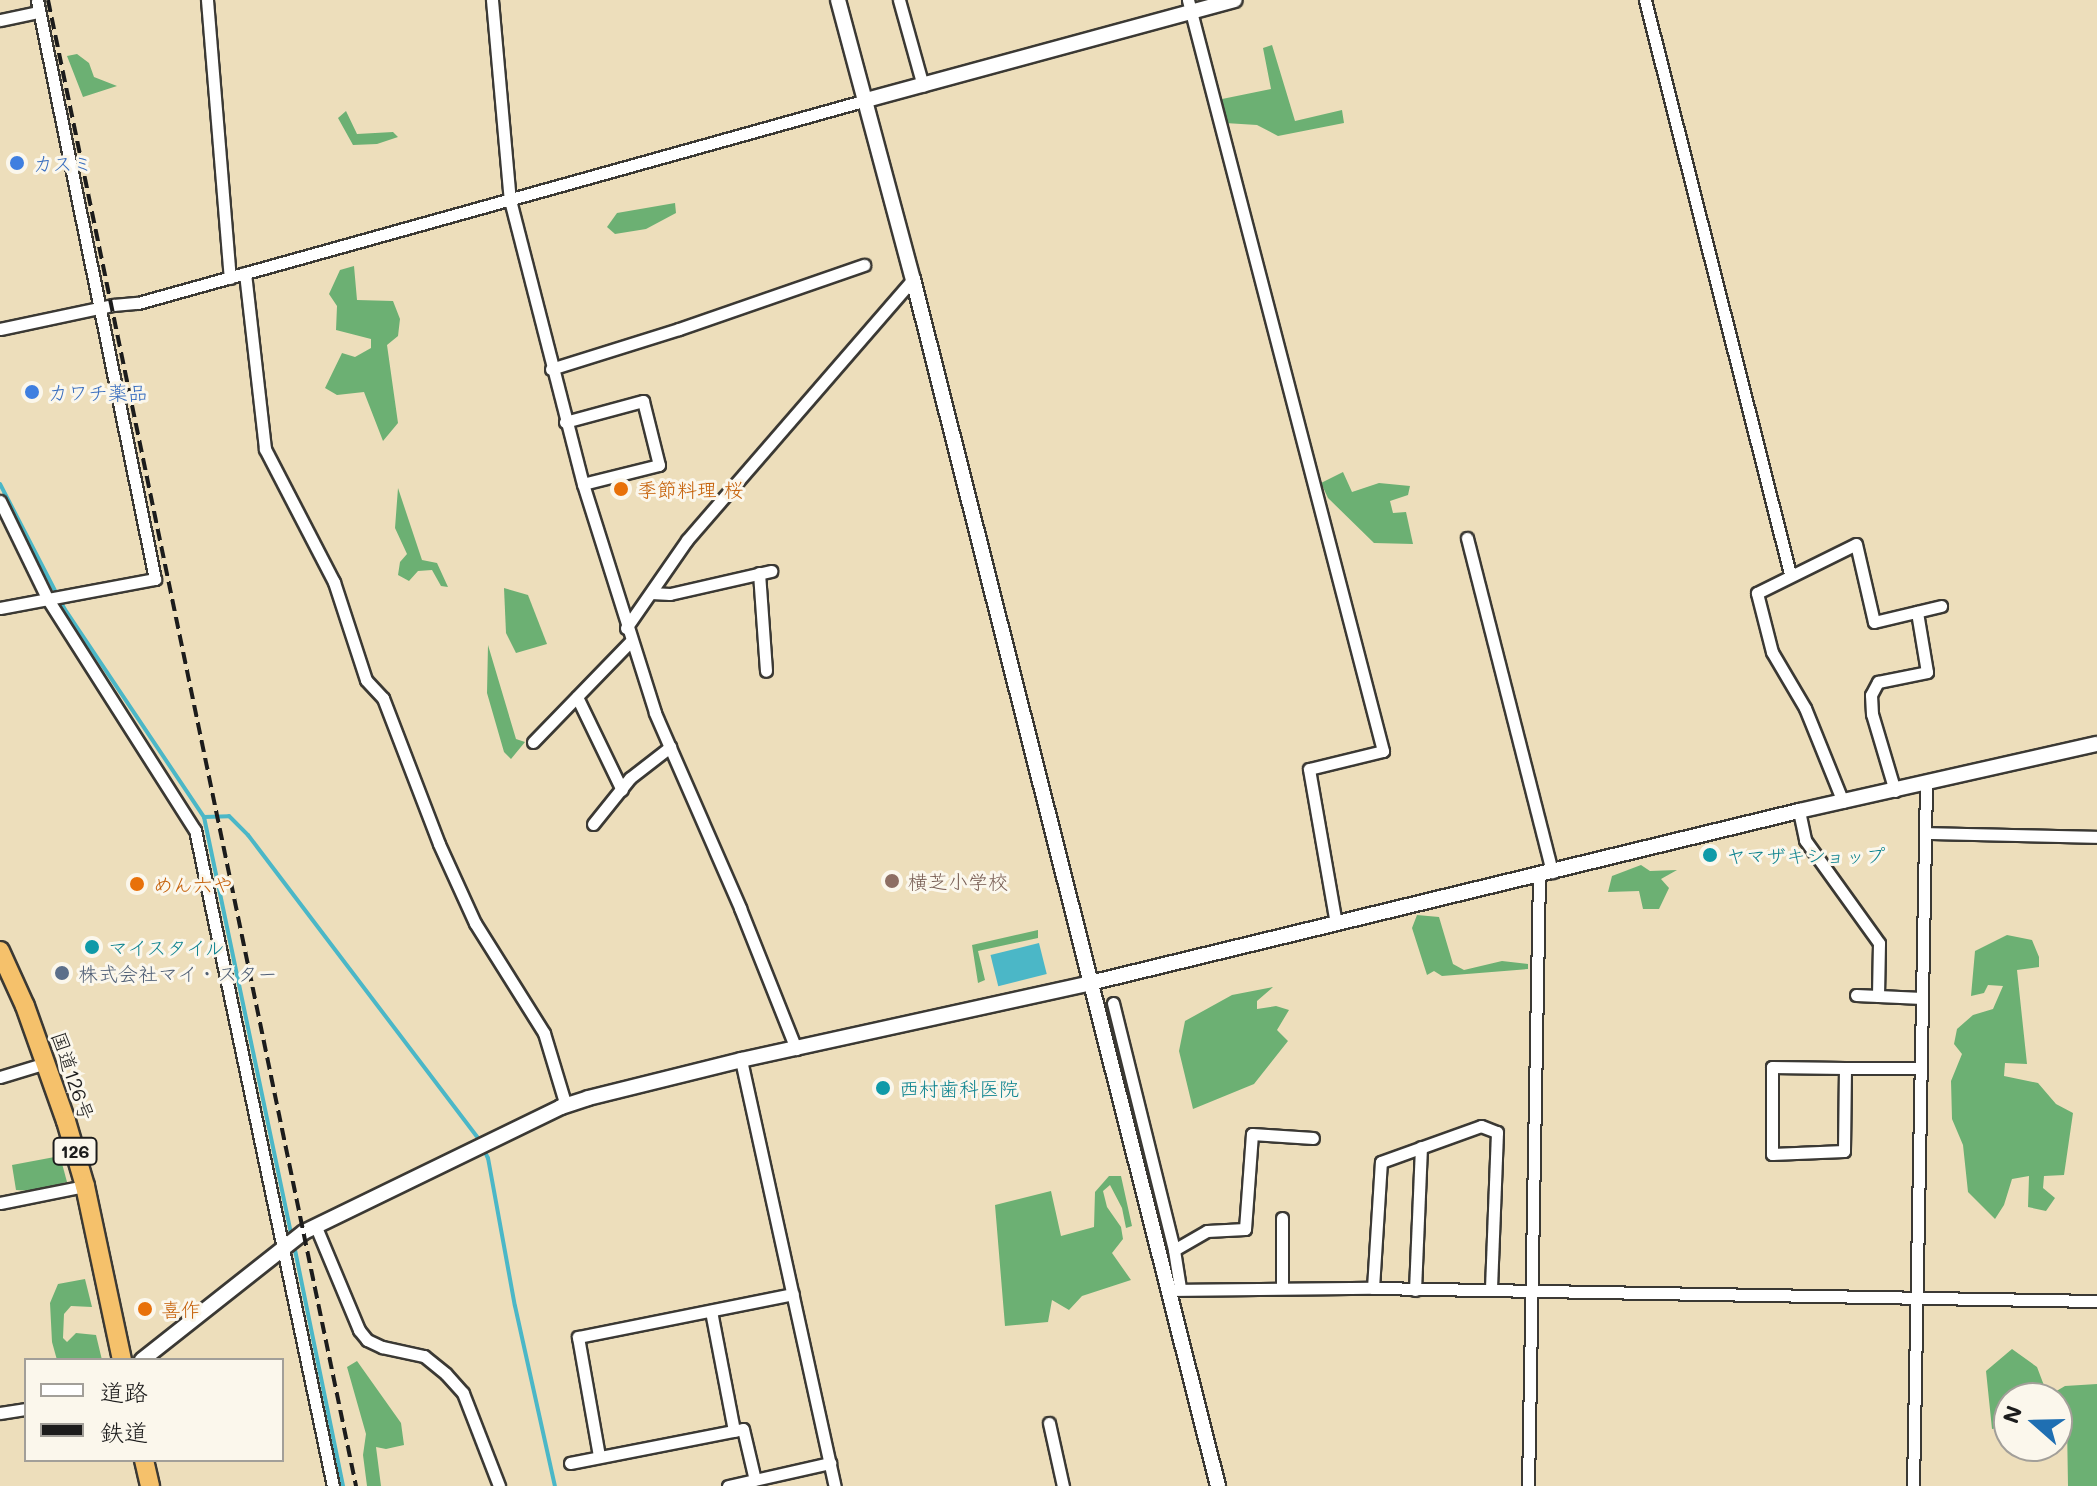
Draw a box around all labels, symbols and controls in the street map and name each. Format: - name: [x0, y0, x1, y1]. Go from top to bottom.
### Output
- place label: カスミ: [33, 151, 93, 175]
- marker: カスミ: [8, 154, 26, 172]
- place label: カワチ薬品: [48, 380, 148, 404]
- marker: カワチ薬品: [23, 383, 41, 401]
- place label: 季節料理 桜: [637, 477, 743, 501]
- marker: 季節料理 桜: [612, 480, 630, 498]
- place label: ヤマザキショップ: [1726, 843, 1886, 867]
- marker: ヤマザキショップ: [1701, 846, 1719, 864]
- place label: 横芝小学校: [908, 869, 1008, 893]
- place label: めん六や: [153, 872, 233, 896]
- marker: 横芝小学校: [883, 872, 901, 890]
- marker: めん六や: [128, 875, 146, 893]
- place label: マイスタイル: [108, 935, 228, 959]
- marker: マイスタイル: [83, 938, 101, 956]
- place label: 株式会社マイ・スター: [78, 961, 278, 985]
- marker: 株式会社マイ・スター: [53, 964, 71, 982]
- street label: 国道126号: [47, 1029, 99, 1123]
- place label: 西村歯科医院: [899, 1076, 1019, 1100]
- marker: 西村歯科医院: [874, 1079, 892, 1097]
- road number: 126: [51, 1137, 99, 1165]
- place label: 喜作: [161, 1297, 201, 1321]
- marker: 喜作: [136, 1300, 154, 1318]
- legend: [24, 1358, 284, 1462]
- text: 道路: [100, 1376, 148, 1407]
- north arrow: [1993, 1382, 2073, 1462]
- text: N: [1995, 1402, 2028, 1427]
- text: 鉄道: [100, 1416, 148, 1447]

